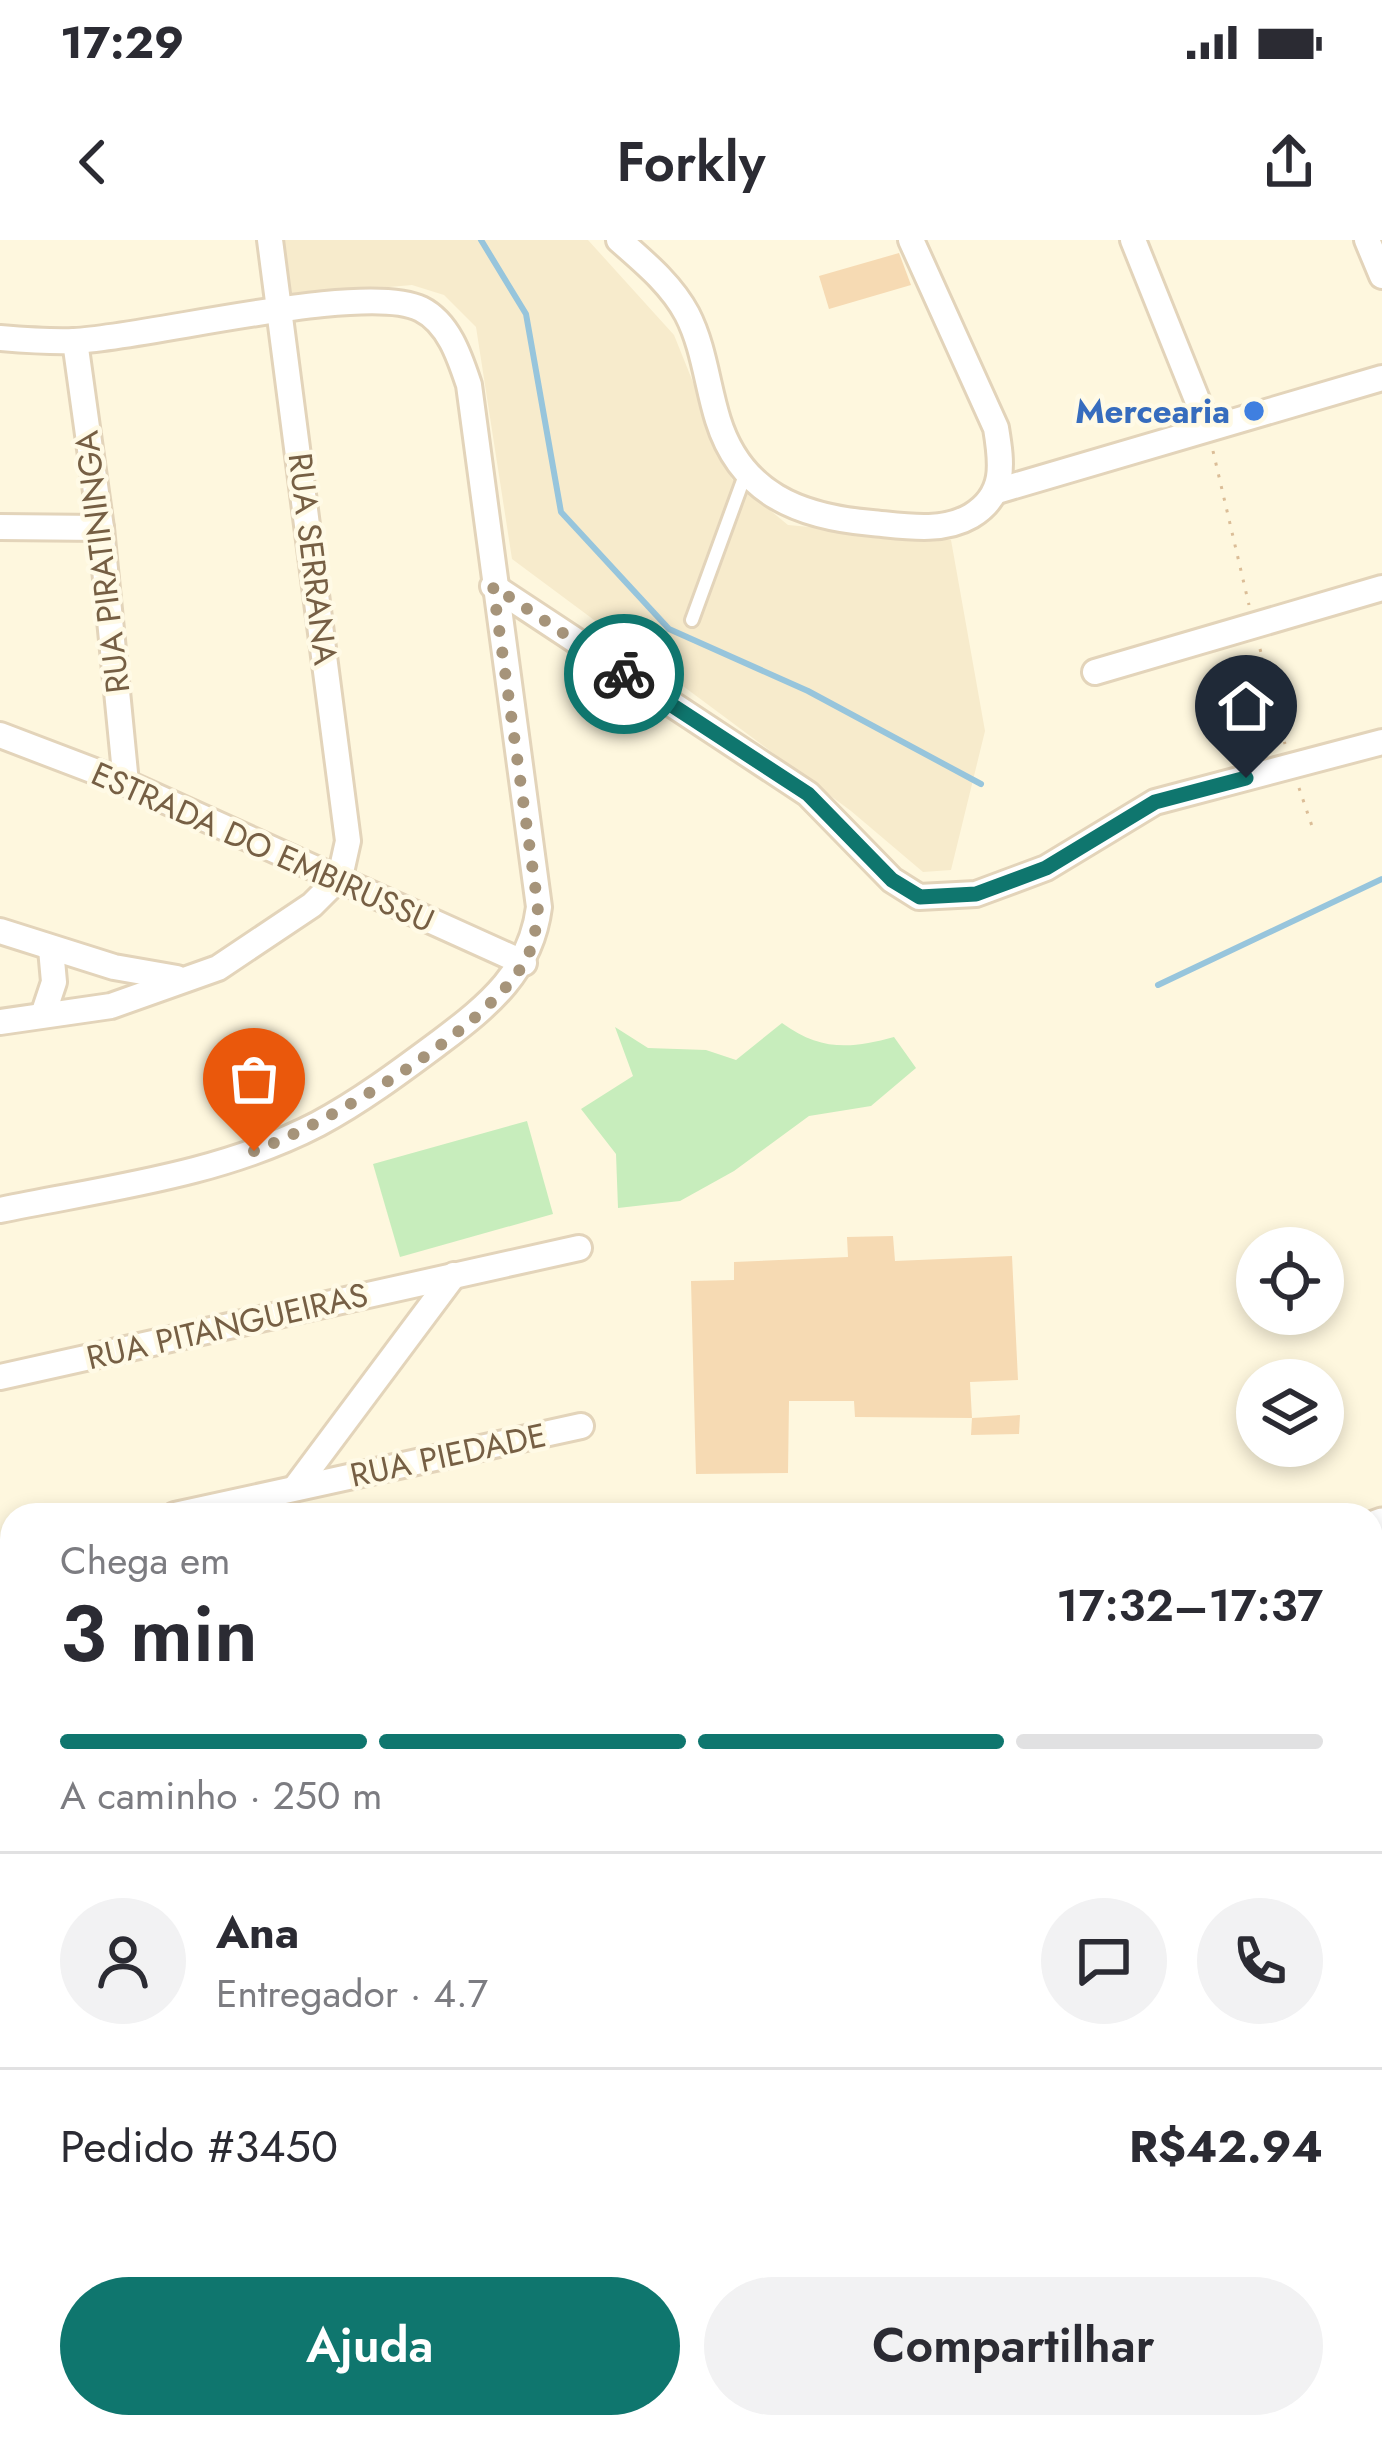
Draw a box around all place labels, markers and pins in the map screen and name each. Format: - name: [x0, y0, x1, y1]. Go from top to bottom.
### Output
- place label: Mercearia: [1075, 388, 1230, 435]
- marker: Mercearia: [1241, 398, 1267, 424]
- pin: [1195, 655, 1297, 778]
- pin: [203, 1028, 305, 1151]

